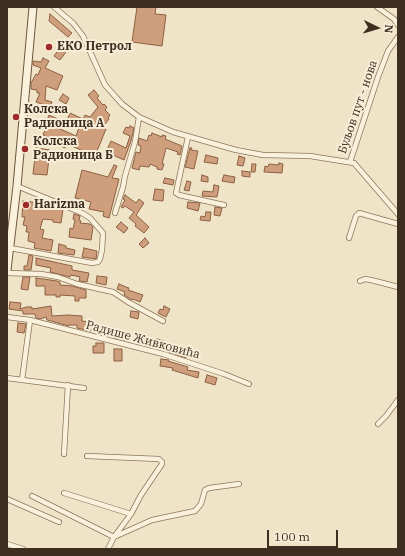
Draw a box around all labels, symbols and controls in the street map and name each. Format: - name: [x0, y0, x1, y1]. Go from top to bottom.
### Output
- north arrow: [357, 8, 397, 48]
- text: N: [382, 24, 396, 34]
- place label: ЕКО Петрол: [57, 40, 132, 54]
- marker: ЕКО Петрол: [44, 42, 54, 52]
- street label: Буљов пут - нова: [335, 58, 381, 156]
- place label: Колска Радионица А: [24, 103, 105, 131]
- marker: Колска Радионица А: [11, 112, 21, 122]
- place label: Колска Радионица Б: [33, 135, 113, 163]
- marker: Колска Радионица Б: [20, 144, 30, 154]
- place label: Harizma: [34, 198, 85, 212]
- marker: Harizma: [21, 200, 31, 210]
- street label: Радише Живковића: [84, 318, 202, 362]
- scale bar: [269, 522, 340, 548]
- text: 100 m: [274, 529, 310, 544]

